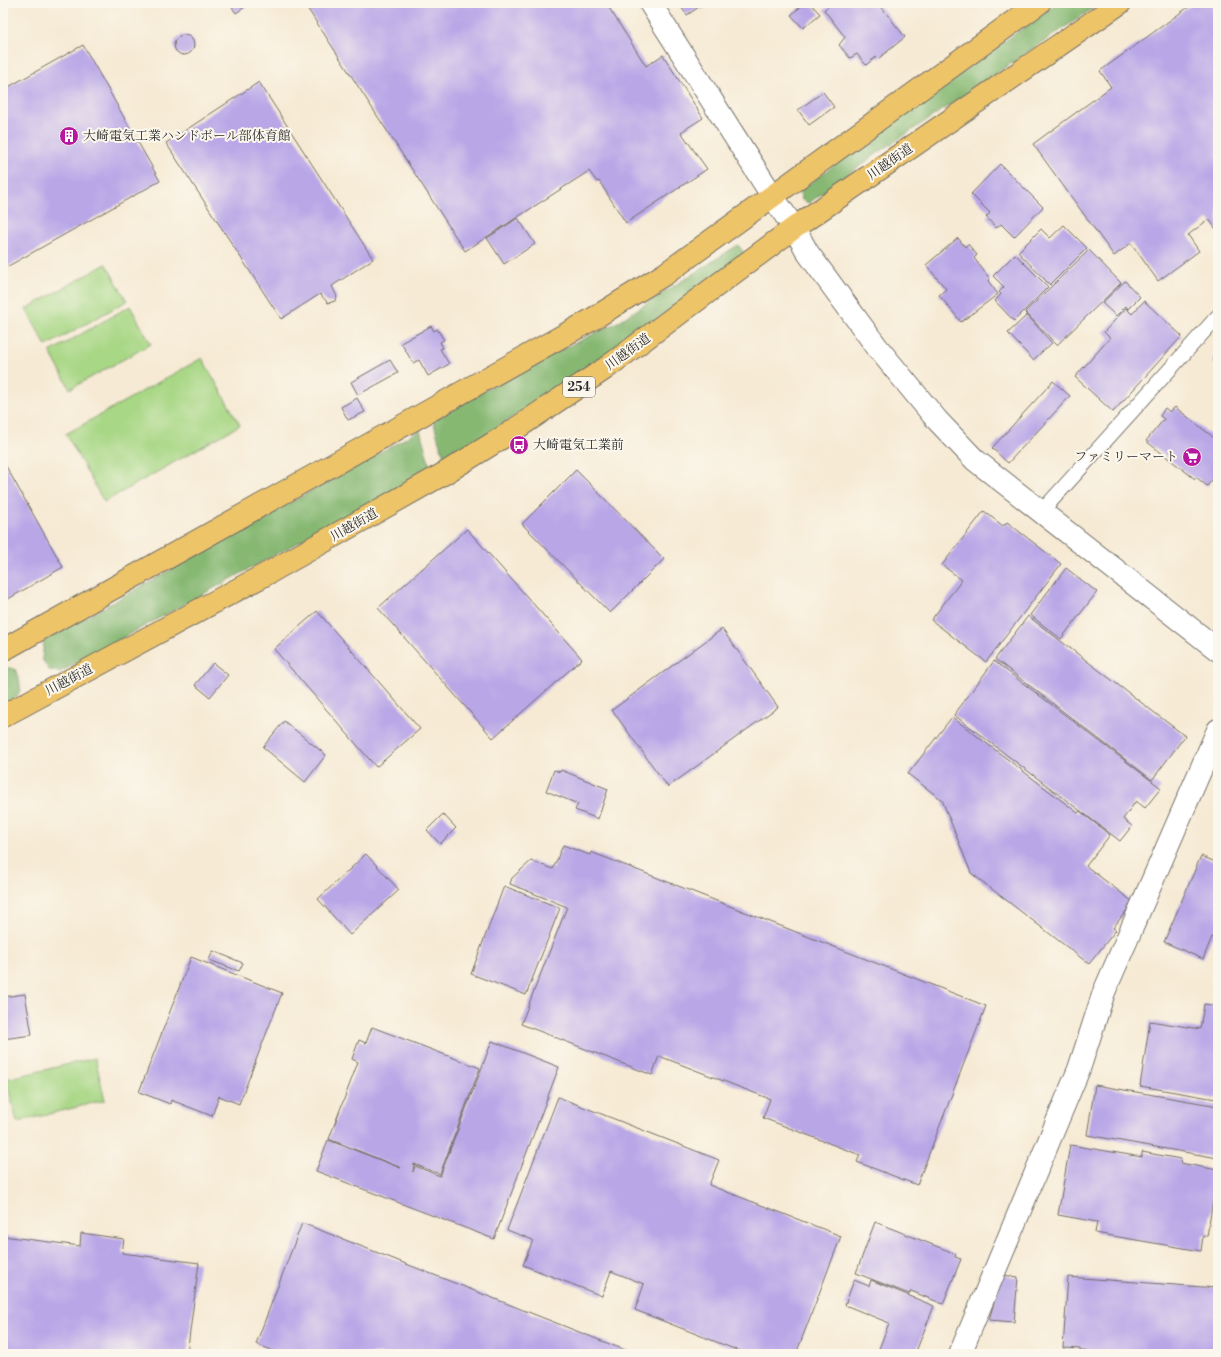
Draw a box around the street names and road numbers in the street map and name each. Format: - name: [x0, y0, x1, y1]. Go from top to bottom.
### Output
- street label: 川越街道: [864, 141, 916, 183]
- street label: 川越街道: [602, 330, 654, 374]
- road number: 254: [563, 377, 595, 397]
- street label: 川越街道: [327, 505, 381, 545]
- street label: 川越街道: [42, 661, 96, 699]

